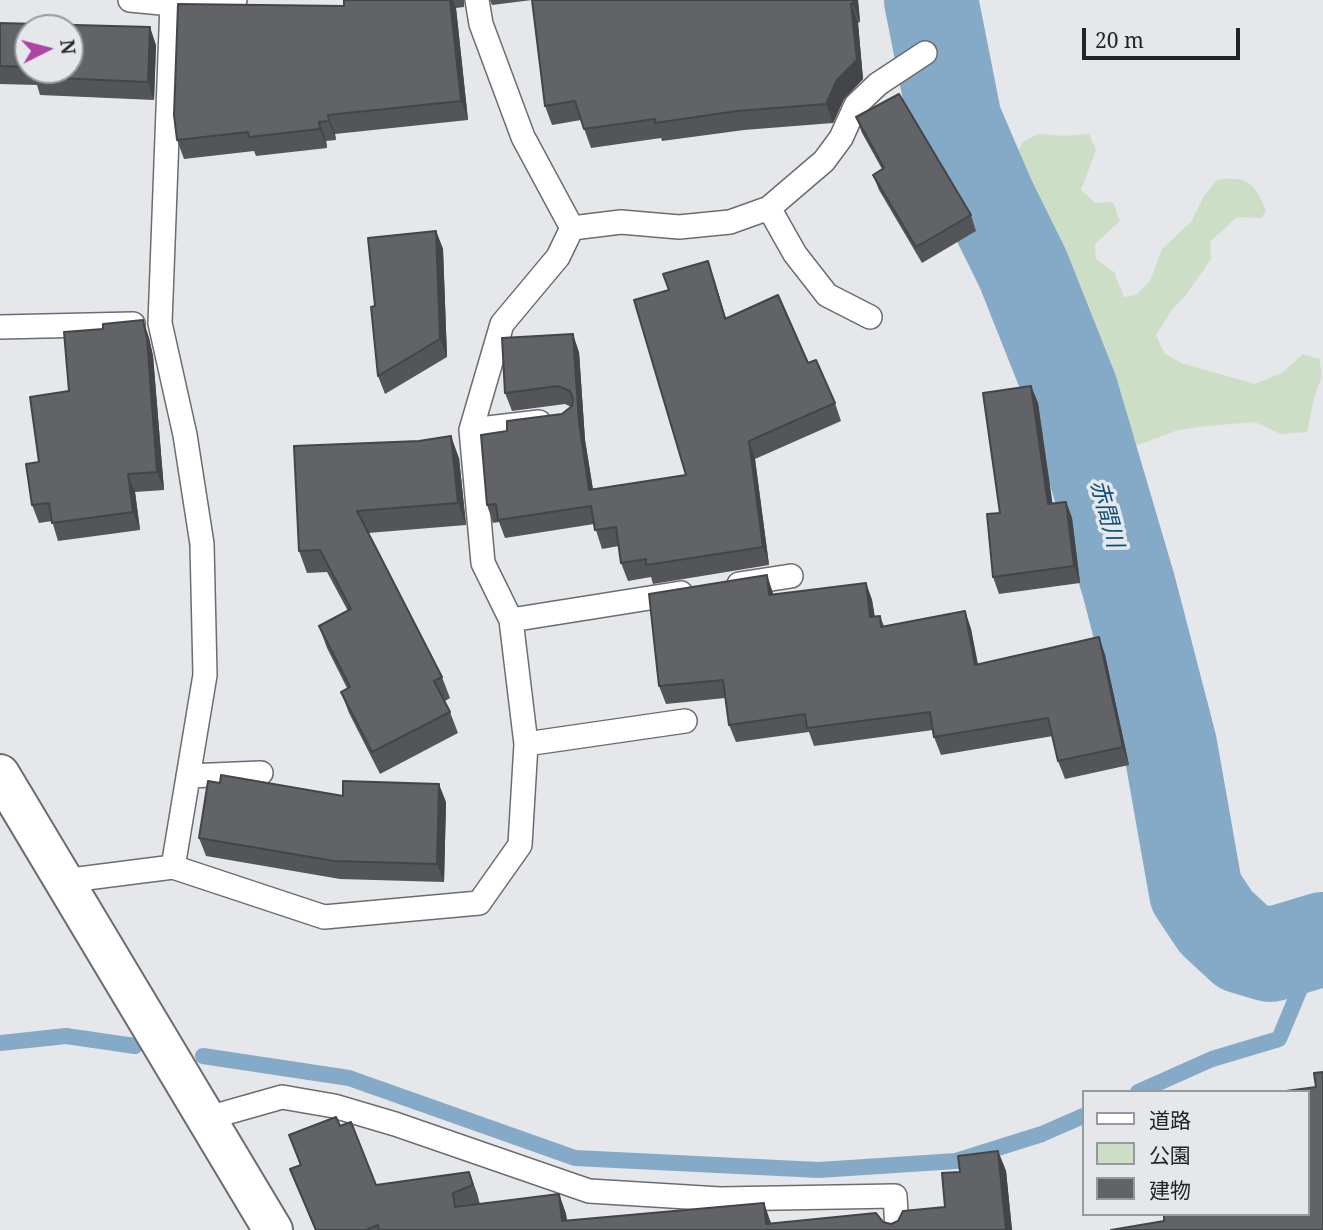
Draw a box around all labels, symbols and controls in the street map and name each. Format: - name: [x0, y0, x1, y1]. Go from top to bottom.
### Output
- north arrow: [14, 14, 84, 84]
- scale bar: [1085, 14, 1242, 58]
- text: 20 m: [1095, 26, 1144, 54]
- text: N: [54, 38, 82, 56]
- water label: 赤間川: [1084, 477, 1128, 551]
- legend: [1082, 1090, 1309, 1216]
- text: 道路: [1149, 1106, 1191, 1134]
- text: 公園: [1149, 1141, 1191, 1169]
- text: 建物: [1149, 1176, 1191, 1204]

